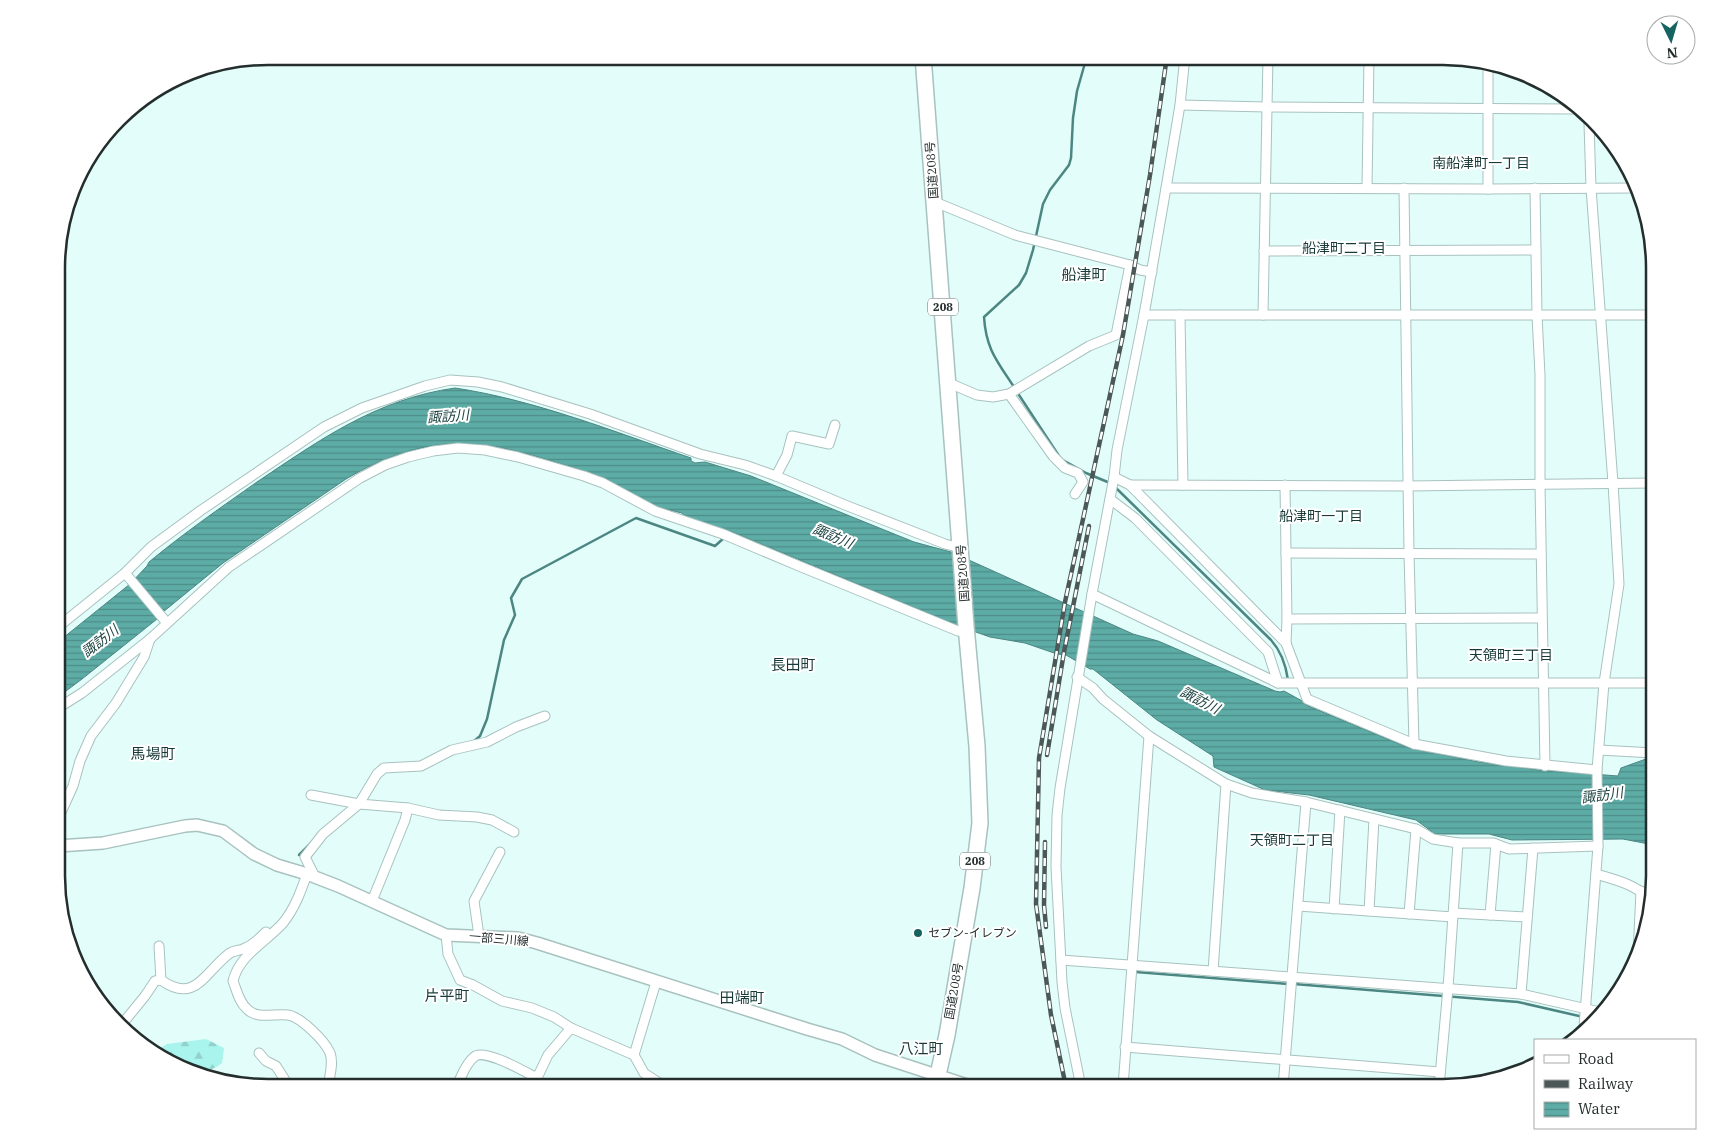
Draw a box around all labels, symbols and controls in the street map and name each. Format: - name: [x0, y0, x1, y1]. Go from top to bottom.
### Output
- north arrow: [1646, 15, 1696, 65]
- text: N: [1666, 44, 1678, 62]
- street label: 国道208号: [922, 141, 941, 199]
- district label: 南船津町一丁目: [1432, 154, 1530, 172]
- district label: 船津町二丁目: [1302, 239, 1386, 257]
- district label: 船津町: [1061, 265, 1107, 284]
- road number: 208: [928, 298, 958, 316]
- water label: 諏訪川: [426, 405, 472, 426]
- district label: 船津町一丁目: [1279, 507, 1363, 525]
- water label: 諏訪川: [810, 520, 858, 553]
- street label: 国道208号: [953, 544, 972, 602]
- water label: 諏訪川: [78, 620, 124, 661]
- district label: 天領町三丁目: [1469, 646, 1553, 664]
- district label: 長田町: [770, 655, 816, 674]
- water label: 諏訪川: [1177, 682, 1225, 718]
- district label: 馬場町: [130, 744, 176, 763]
- water label: 諏訪川: [1580, 783, 1626, 807]
- district label: 天領町二丁目: [1250, 831, 1334, 849]
- road number: 208: [960, 852, 990, 869]
- place label: セブン-イレブン: [928, 925, 1017, 940]
- marker: セブン-イレブン: [912, 927, 924, 939]
- street label: 一部三川線: [468, 928, 530, 949]
- street label: 国道208号: [941, 961, 966, 1021]
- district label: 片平町: [424, 986, 470, 1005]
- district label: 田端町: [719, 988, 765, 1007]
- district label: 八江町: [898, 1039, 944, 1058]
- legend: [1534, 1039, 1696, 1129]
- text: Road: [1578, 1049, 1614, 1068]
- text: Railway: [1578, 1074, 1633, 1093]
- text: Water: [1578, 1099, 1620, 1118]

